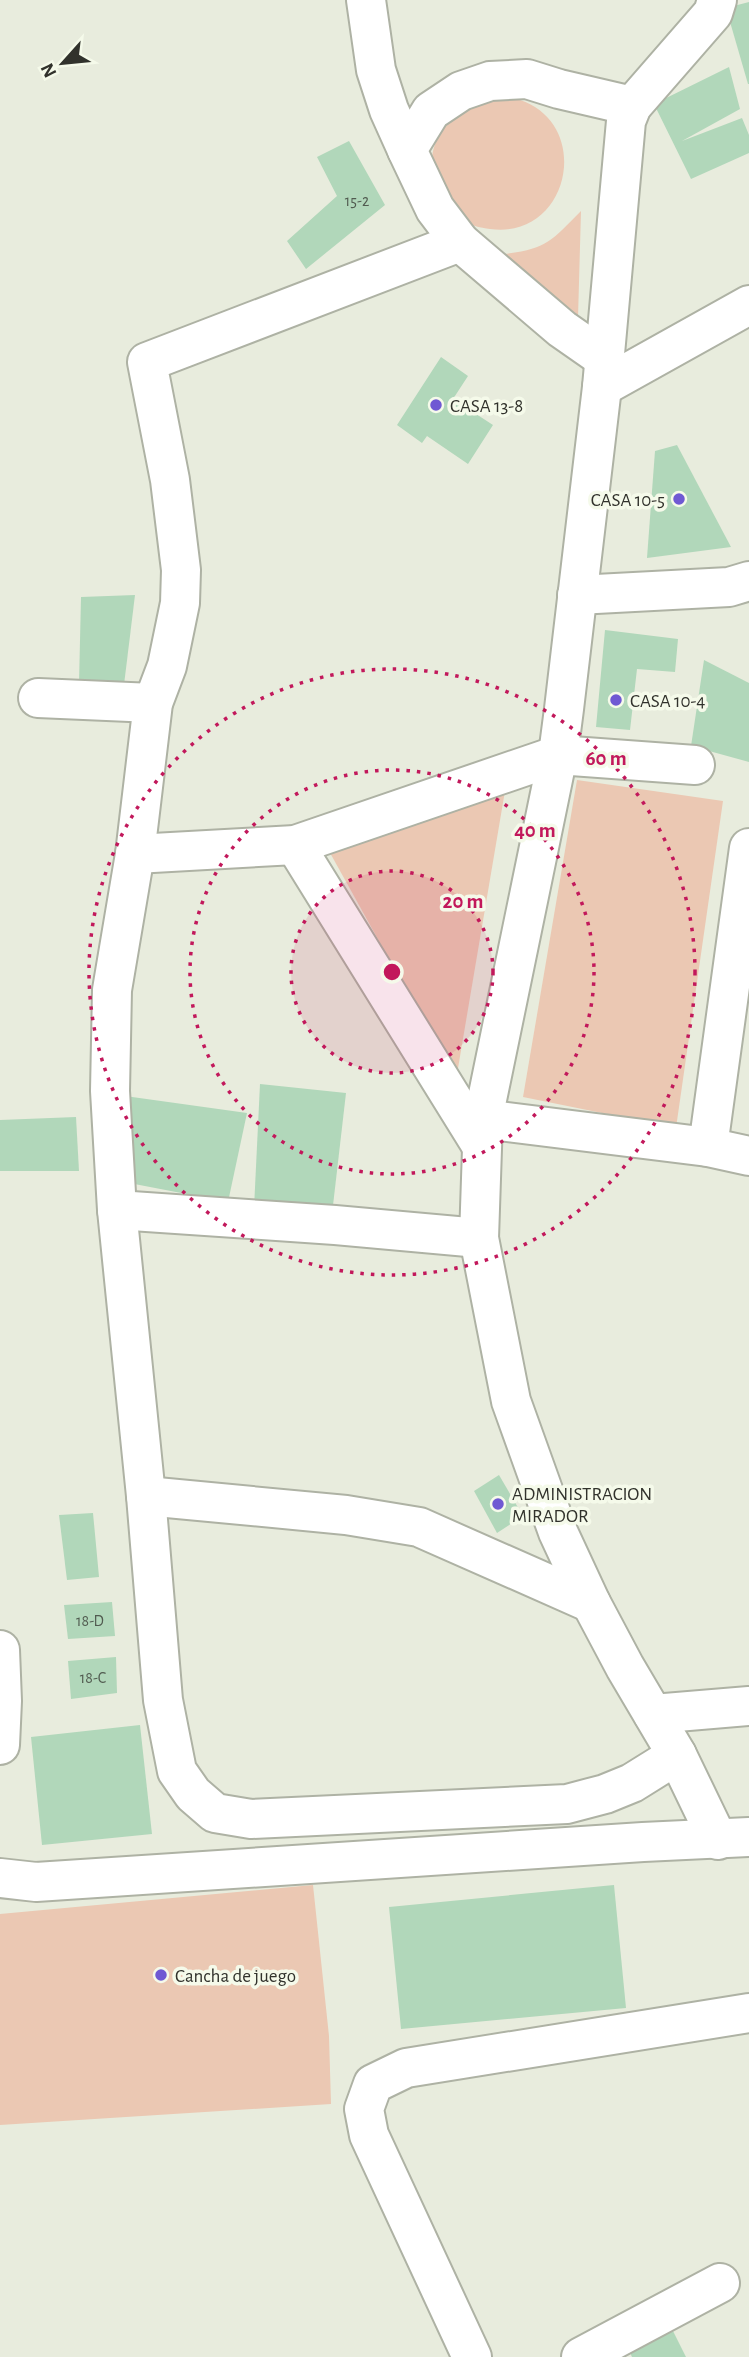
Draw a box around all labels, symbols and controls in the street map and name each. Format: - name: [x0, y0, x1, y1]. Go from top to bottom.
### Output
- north arrow: [28, 28, 98, 98]
- text: N: [38, 60, 61, 80]
- house number: 15-2: [345, 193, 369, 209]
- marker: CASA 13-8: [428, 397, 444, 413]
- place label: CASA 13-8: [450, 397, 523, 416]
- place label: CASA 10-5: [591, 491, 665, 510]
- marker: CASA 10-5: [671, 491, 687, 507]
- marker: CASA 10-4: [608, 692, 624, 708]
- place label: CASA 10-4: [630, 692, 706, 711]
- text: 60 m: [585, 748, 627, 769]
- text: 40 m: [514, 820, 556, 841]
- text: 20 m: [443, 891, 483, 912]
- centre of rings: [380, 960, 404, 984]
- place label: ADMINISTRACION MIRADOR: [512, 1485, 652, 1526]
- marker: ADMINISTRACION MIRADOR: [490, 1496, 506, 1512]
- house number: 18-D: [76, 1613, 104, 1629]
- house number: 18-C: [80, 1670, 106, 1686]
- marker: Cancha de juego: [153, 1967, 169, 1983]
- place label: Cancha de juego: [175, 1967, 296, 1986]

